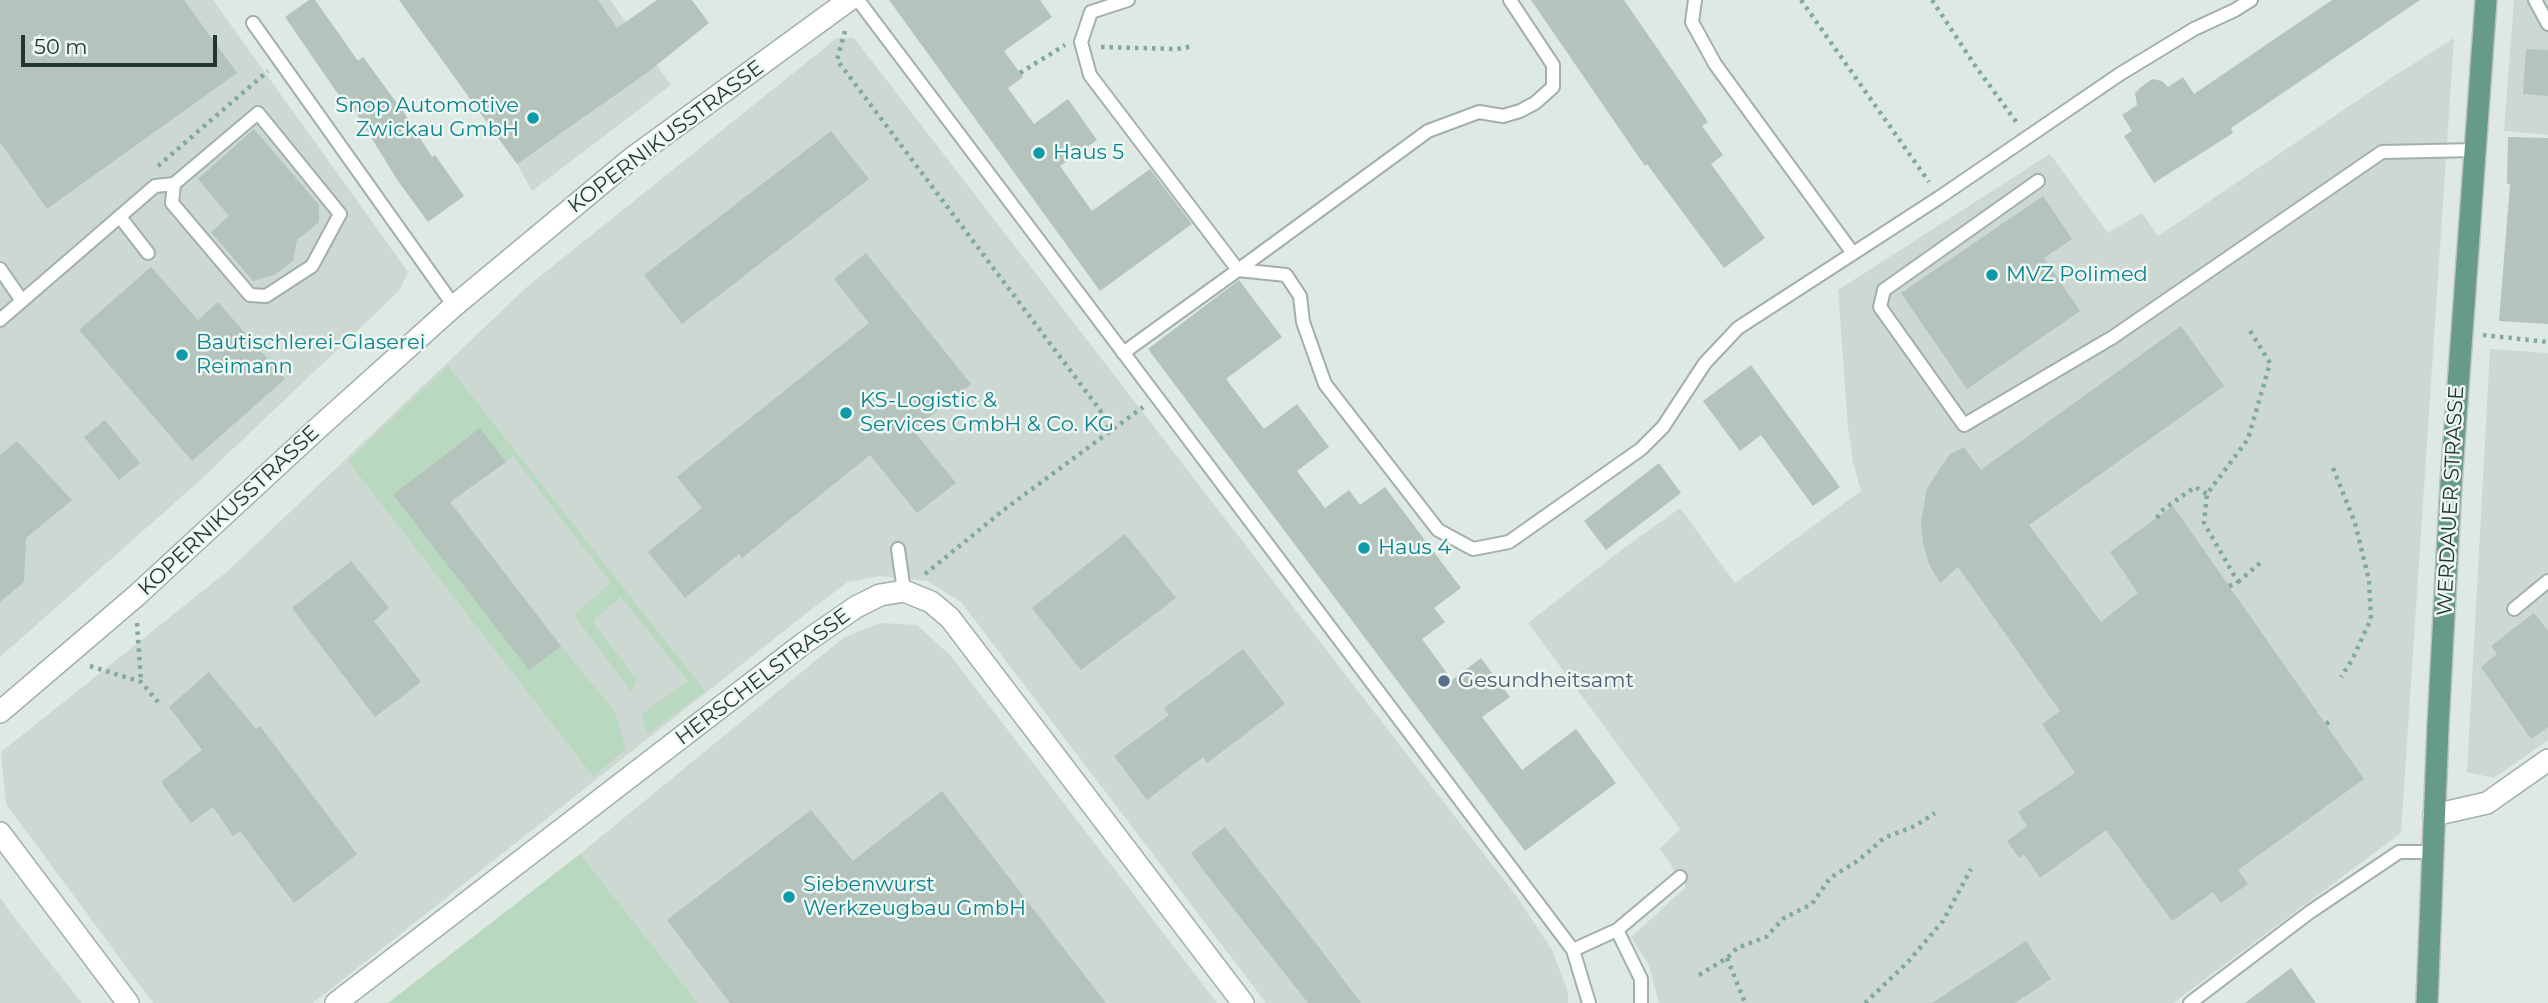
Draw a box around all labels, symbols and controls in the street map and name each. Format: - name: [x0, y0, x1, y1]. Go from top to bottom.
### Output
- scale bar: [24, 21, 220, 65]
- text: 50 m: [34, 34, 88, 59]
- street label: KOPERNIKUSSTRASSE: [563, 55, 769, 219]
- place label: Snop Automotive Zwickau GmbH: [335, 93, 519, 143]
- marker: Snop Automotive Zwickau GmbH: [525, 110, 541, 126]
- place label: Haus 5: [1053, 140, 1124, 166]
- marker: Haus 5: [1031, 145, 1047, 161]
- place label: MVZ Polimed: [2006, 262, 2148, 288]
- marker: MVZ Polimed: [1984, 267, 2000, 283]
- place label: Bautischlerei-Glaserei Reimann: [196, 330, 425, 380]
- marker: Bautischlerei-Glaserei Reimann: [174, 347, 190, 363]
- street label: WERDAUER STRASSE: [2432, 385, 2470, 617]
- place label: KS-Logistic & Services GmbH & Co. KG: [860, 388, 1114, 438]
- marker: KS-Logistic & Services GmbH & Co. KG: [838, 405, 854, 421]
- street label: KOPERNIKUSSTRASSE: [133, 420, 325, 602]
- place label: Haus 4: [1378, 535, 1451, 561]
- marker: Haus 4: [1356, 540, 1372, 556]
- street label: HERSCHELSTRASSE: [671, 603, 855, 751]
- place label: Gesundheitsamt: [1458, 668, 1634, 694]
- marker: Gesundheitsamt: [1436, 673, 1452, 689]
- place label: Siebenwurst Werkzeugbau GmbH: [803, 872, 1026, 922]
- marker: Siebenwurst Werkzeugbau GmbH: [781, 889, 797, 905]

